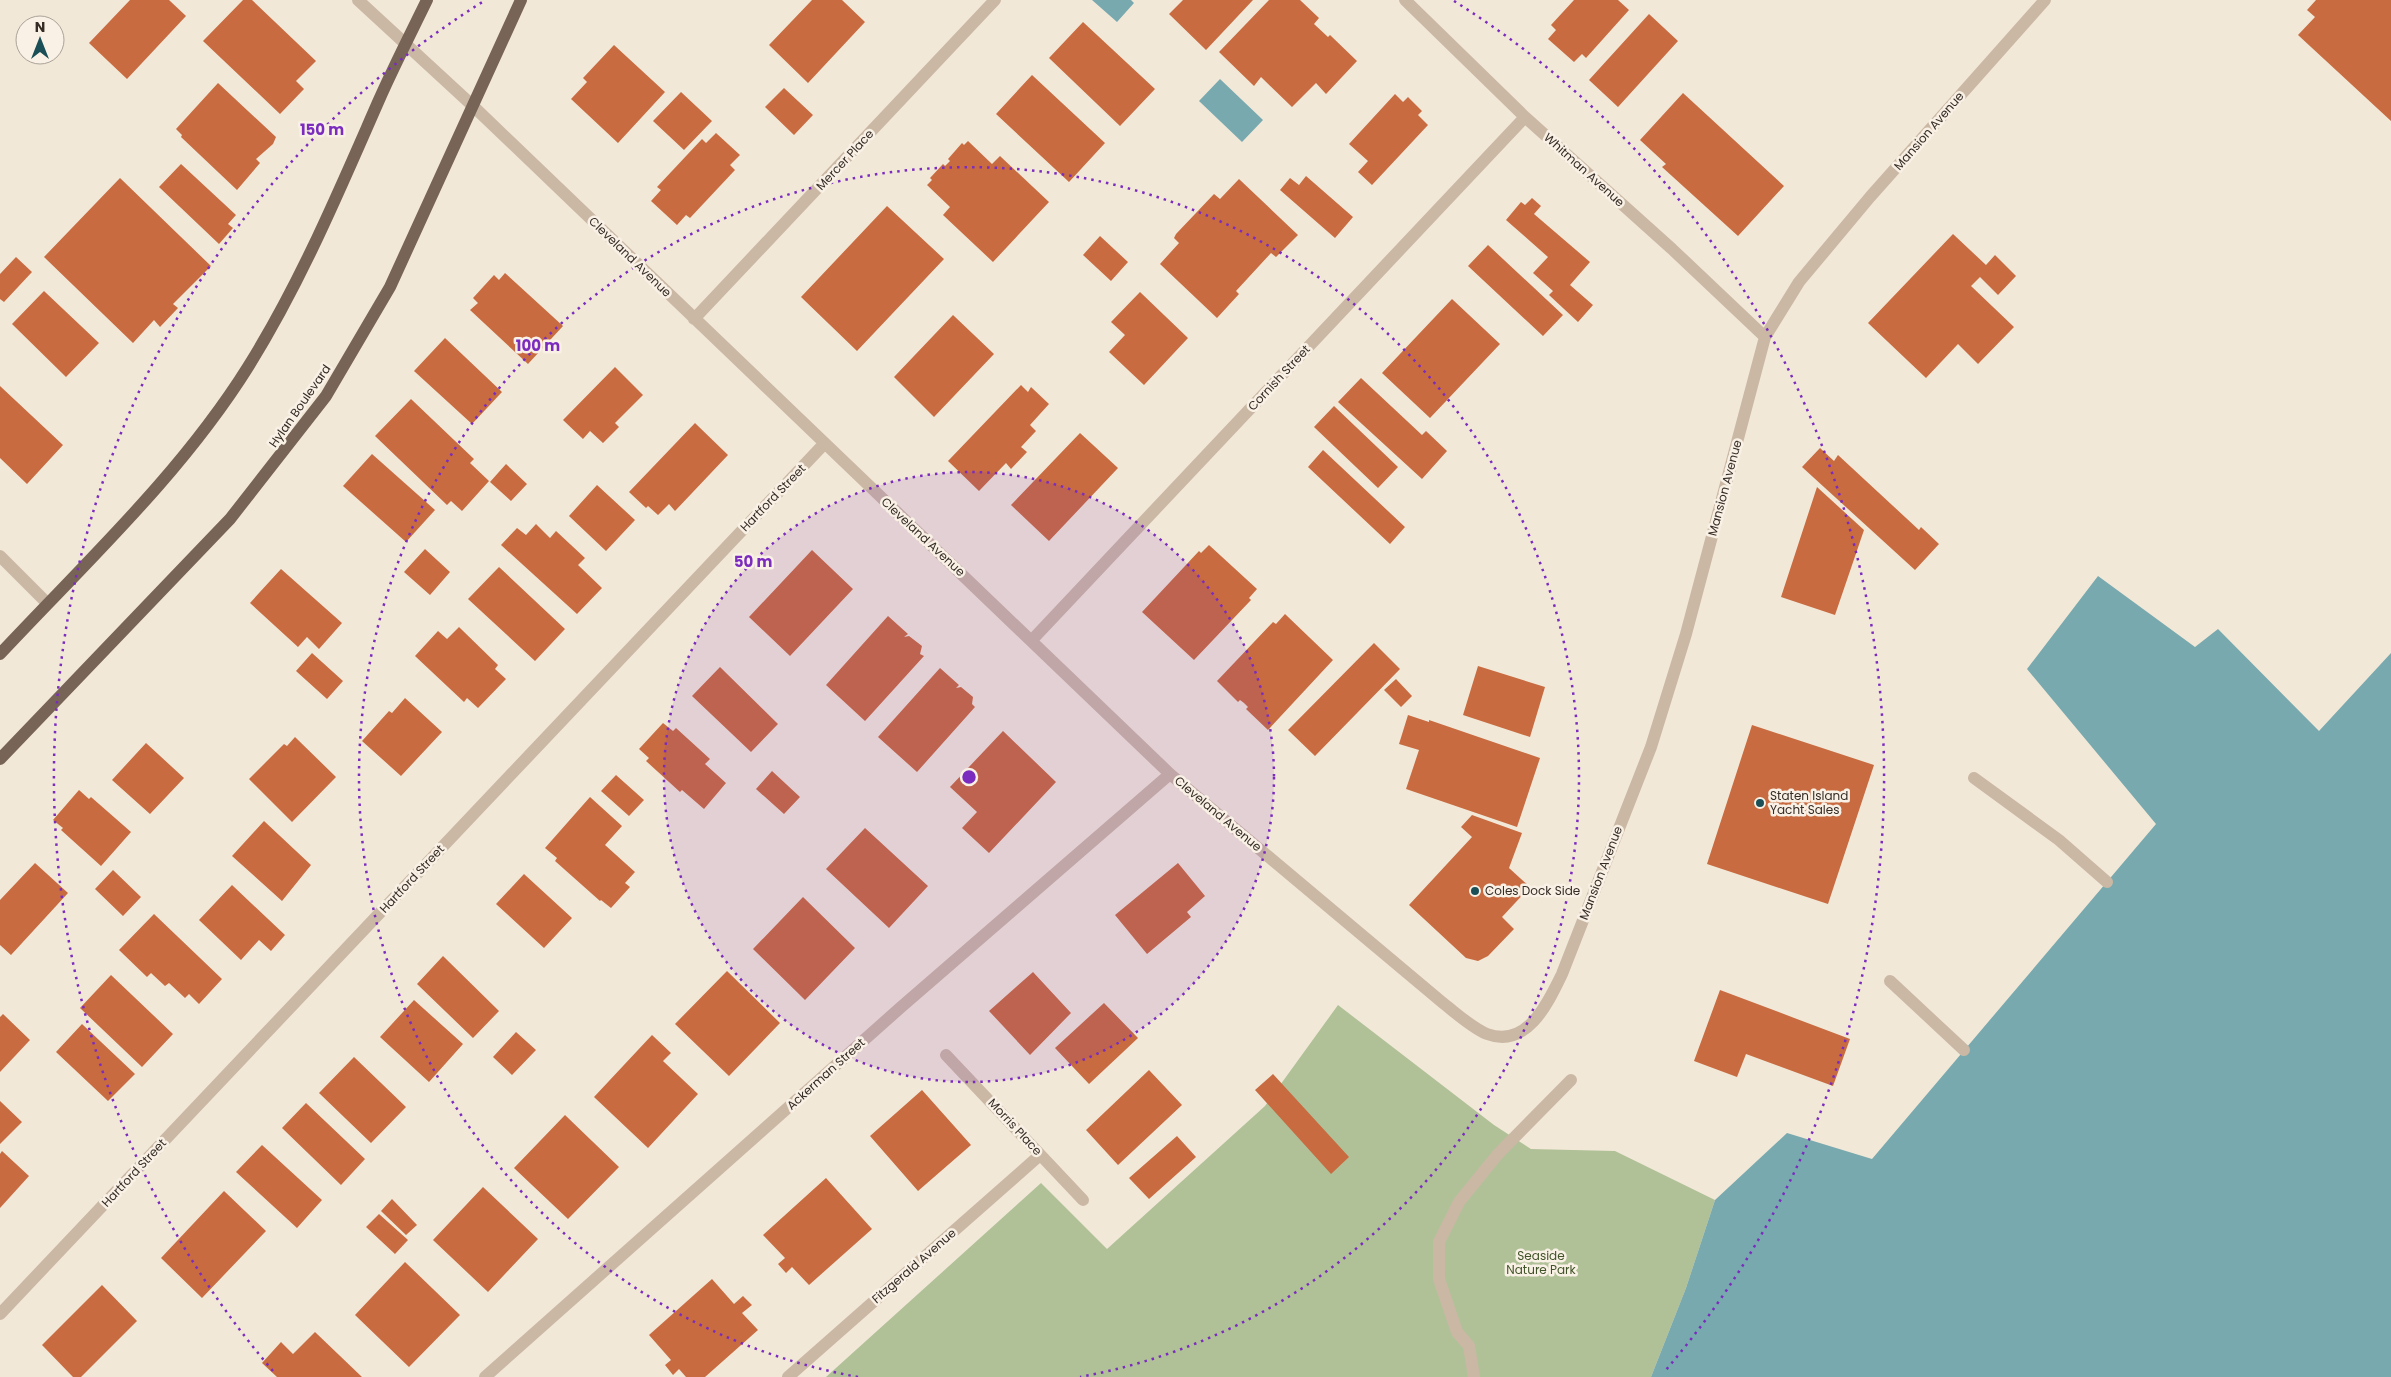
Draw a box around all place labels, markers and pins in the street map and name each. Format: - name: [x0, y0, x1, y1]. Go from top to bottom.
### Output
- centre of rings: [960, 768, 978, 786]
- place label: Staten Island Yacht Sales: [1770, 787, 1848, 818]
- marker: Staten Island Yacht Sales: [1754, 797, 1766, 809]
- place label: Coles Dock Side: [1485, 882, 1580, 899]
- marker: Coles Dock Side: [1469, 885, 1481, 897]

